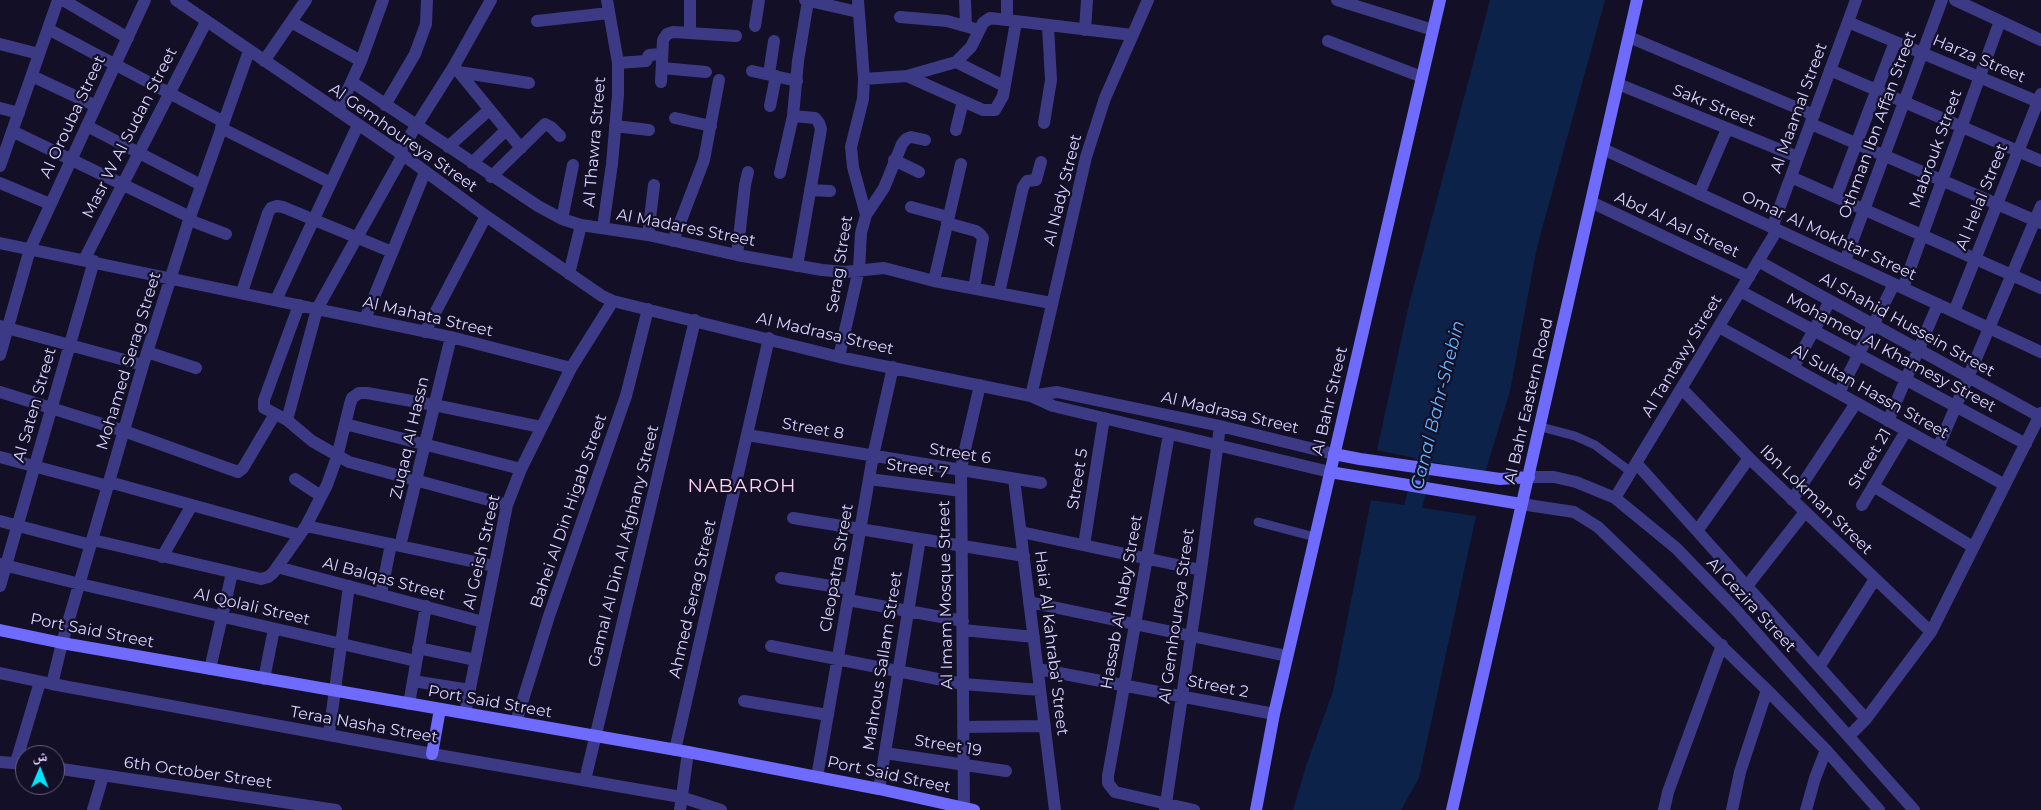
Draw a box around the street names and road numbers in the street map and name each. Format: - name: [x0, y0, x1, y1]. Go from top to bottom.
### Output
- street label: Othman Ibn Affan Street: [1835, 29, 1921, 221]
- street label: Harza Street: [1930, 31, 2028, 87]
- street label: Al Maamal Street: [1766, 40, 1832, 176]
- street label: Masr W Al Sudan Street: [78, 44, 182, 222]
- street label: Al Orouba Street: [36, 53, 110, 181]
- street label: Al Thawra Street: [580, 76, 610, 208]
- street label: Al Gemhoureya Street: [325, 79, 481, 197]
- street label: Sakr Street: [1670, 81, 1758, 131]
- street label: Mabrouk Street: [1906, 87, 1966, 211]
- street label: Al Nady Street: [1040, 132, 1086, 248]
- street label: Al Helal Street: [1952, 141, 2012, 253]
- street label: Omar Al Mokhtar Street: [1739, 187, 1919, 285]
- street label: Abd Al Aal Street: [1612, 188, 1742, 262]
- street label: Al Madares Street: [615, 205, 757, 251]
- street label: Serag Street: [823, 214, 857, 314]
- street label: Al Shahid Hussein Street: [1816, 269, 1998, 381]
- street label: Mohamed Serag Street: [93, 270, 165, 452]
- street label: Mohamed Al Khamesy Street: [1783, 289, 1999, 417]
- street label: Al Tantawy Street: [1638, 291, 1726, 421]
- street label: Al Mahata Street: [361, 293, 495, 341]
- street label: Al Madrasa Street: [754, 309, 896, 359]
- street label: Al Bahr Eastern Road: [1501, 316, 1557, 486]
- street label: Al Sultan Hassn Street: [1788, 341, 1952, 443]
- street label: Al Saten Street: [9, 345, 61, 465]
- street label: Al Bahr Street: [1308, 345, 1352, 457]
- street label: Zuqaq Al Hassn: [387, 375, 433, 501]
- street label: Al Madrasa Street: [1159, 388, 1301, 438]
- street label: Bahei Al Din Higab Street: [527, 411, 611, 611]
- street label: Street 8: [780, 414, 846, 444]
- street label: Gamal Al Din Al Afghany Street: [585, 423, 663, 669]
- street label: Street 21: [1844, 425, 1896, 493]
- street label: Street 6: [928, 440, 992, 468]
- street label: Ibn Lokman Street: [1756, 441, 1876, 559]
- street label: Street 5: [1064, 447, 1092, 511]
- street label: Street 7: [885, 455, 949, 483]
- street label: Al Geish Street: [459, 493, 505, 611]
- street label: Al Imam Mosque Street: [935, 500, 957, 690]
- street label: Cleopatra Street: [816, 502, 858, 634]
- street label: Hassab Al Naby Street: [1097, 513, 1147, 691]
- street label: Ahmed Serag Street: [665, 518, 721, 680]
- street label: Al Gemhoureya Street: [1155, 527, 1199, 705]
- street label: Haia' Al Kahraba' Street: [1030, 549, 1072, 737]
- street label: Al Balqas Street: [320, 553, 448, 605]
- street label: Al Gezira Street: [1702, 554, 1800, 656]
- street label: Mahrous Sallam Street: [859, 570, 907, 752]
- street label: Al Qolali Street: [192, 584, 312, 630]
- street label: Port Said Street: [28, 610, 156, 652]
- street label: Street 2: [1186, 672, 1250, 702]
- street label: Port Said Street: [426, 682, 554, 722]
- street label: Teraa Nasha Street: [289, 703, 439, 747]
- street label: Street 19: [913, 731, 983, 761]
- street label: 6th October Street: [123, 753, 273, 793]
- street label: Port Said Street: [826, 753, 952, 797]

